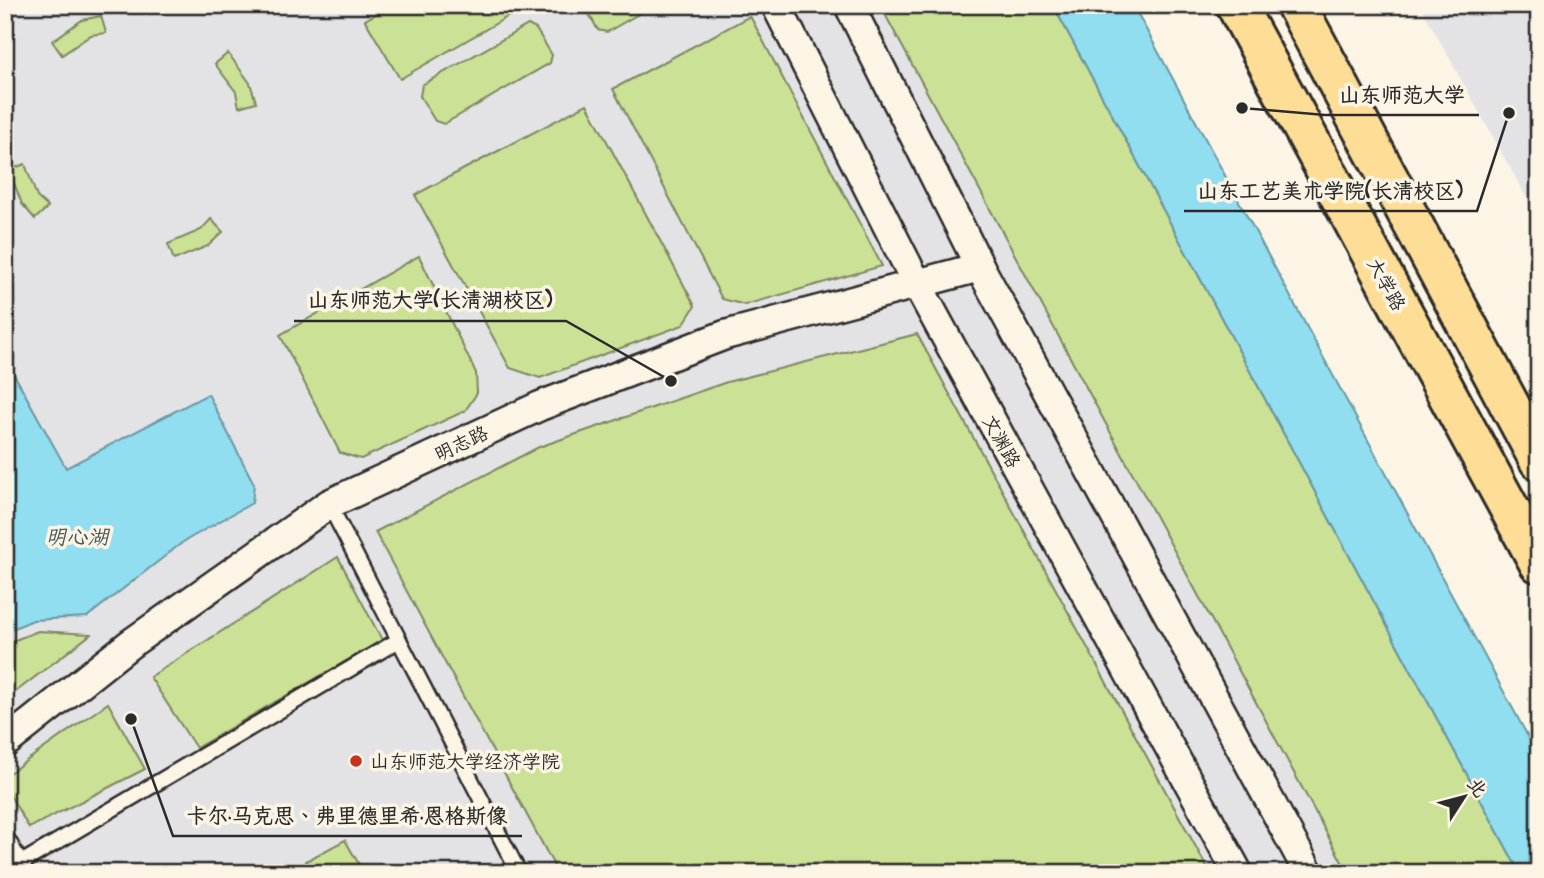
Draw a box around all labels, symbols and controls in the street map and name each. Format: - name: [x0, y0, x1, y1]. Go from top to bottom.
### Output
- callout: 山东师范大学: [1325, 73, 1479, 115]
- text: 山东师范大学: [1339, 81, 1465, 110]
- callout: 山东工艺美术学院(长清校区): [1184, 169, 1477, 211]
- text: 山东工艺美术学院(长清校区): [1197, 177, 1463, 206]
- street label: 大学路: [1360, 253, 1411, 316]
- callout: 山东师范大学(长清湖校区): [294, 279, 566, 321]
- text: 山东师范大学(长清湖校区): [308, 286, 553, 315]
- street label: 文渊路: [975, 410, 1026, 473]
- street label: 明志路: [430, 420, 493, 469]
- water label: 明心湖: [46, 523, 110, 552]
- place label: 山东师范大学经济学院: [370, 749, 560, 776]
- marker: 山东师范大学经济学院: [348, 753, 364, 769]
- north arrow: [1428, 762, 1498, 832]
- text: 北: [1460, 772, 1493, 804]
- callout: 卡尔·马克思、弗里德里希·恩格斯像: [173, 794, 522, 836]
- text: 卡尔·马克思、弗里德里希·恩格斯像: [187, 802, 507, 831]

